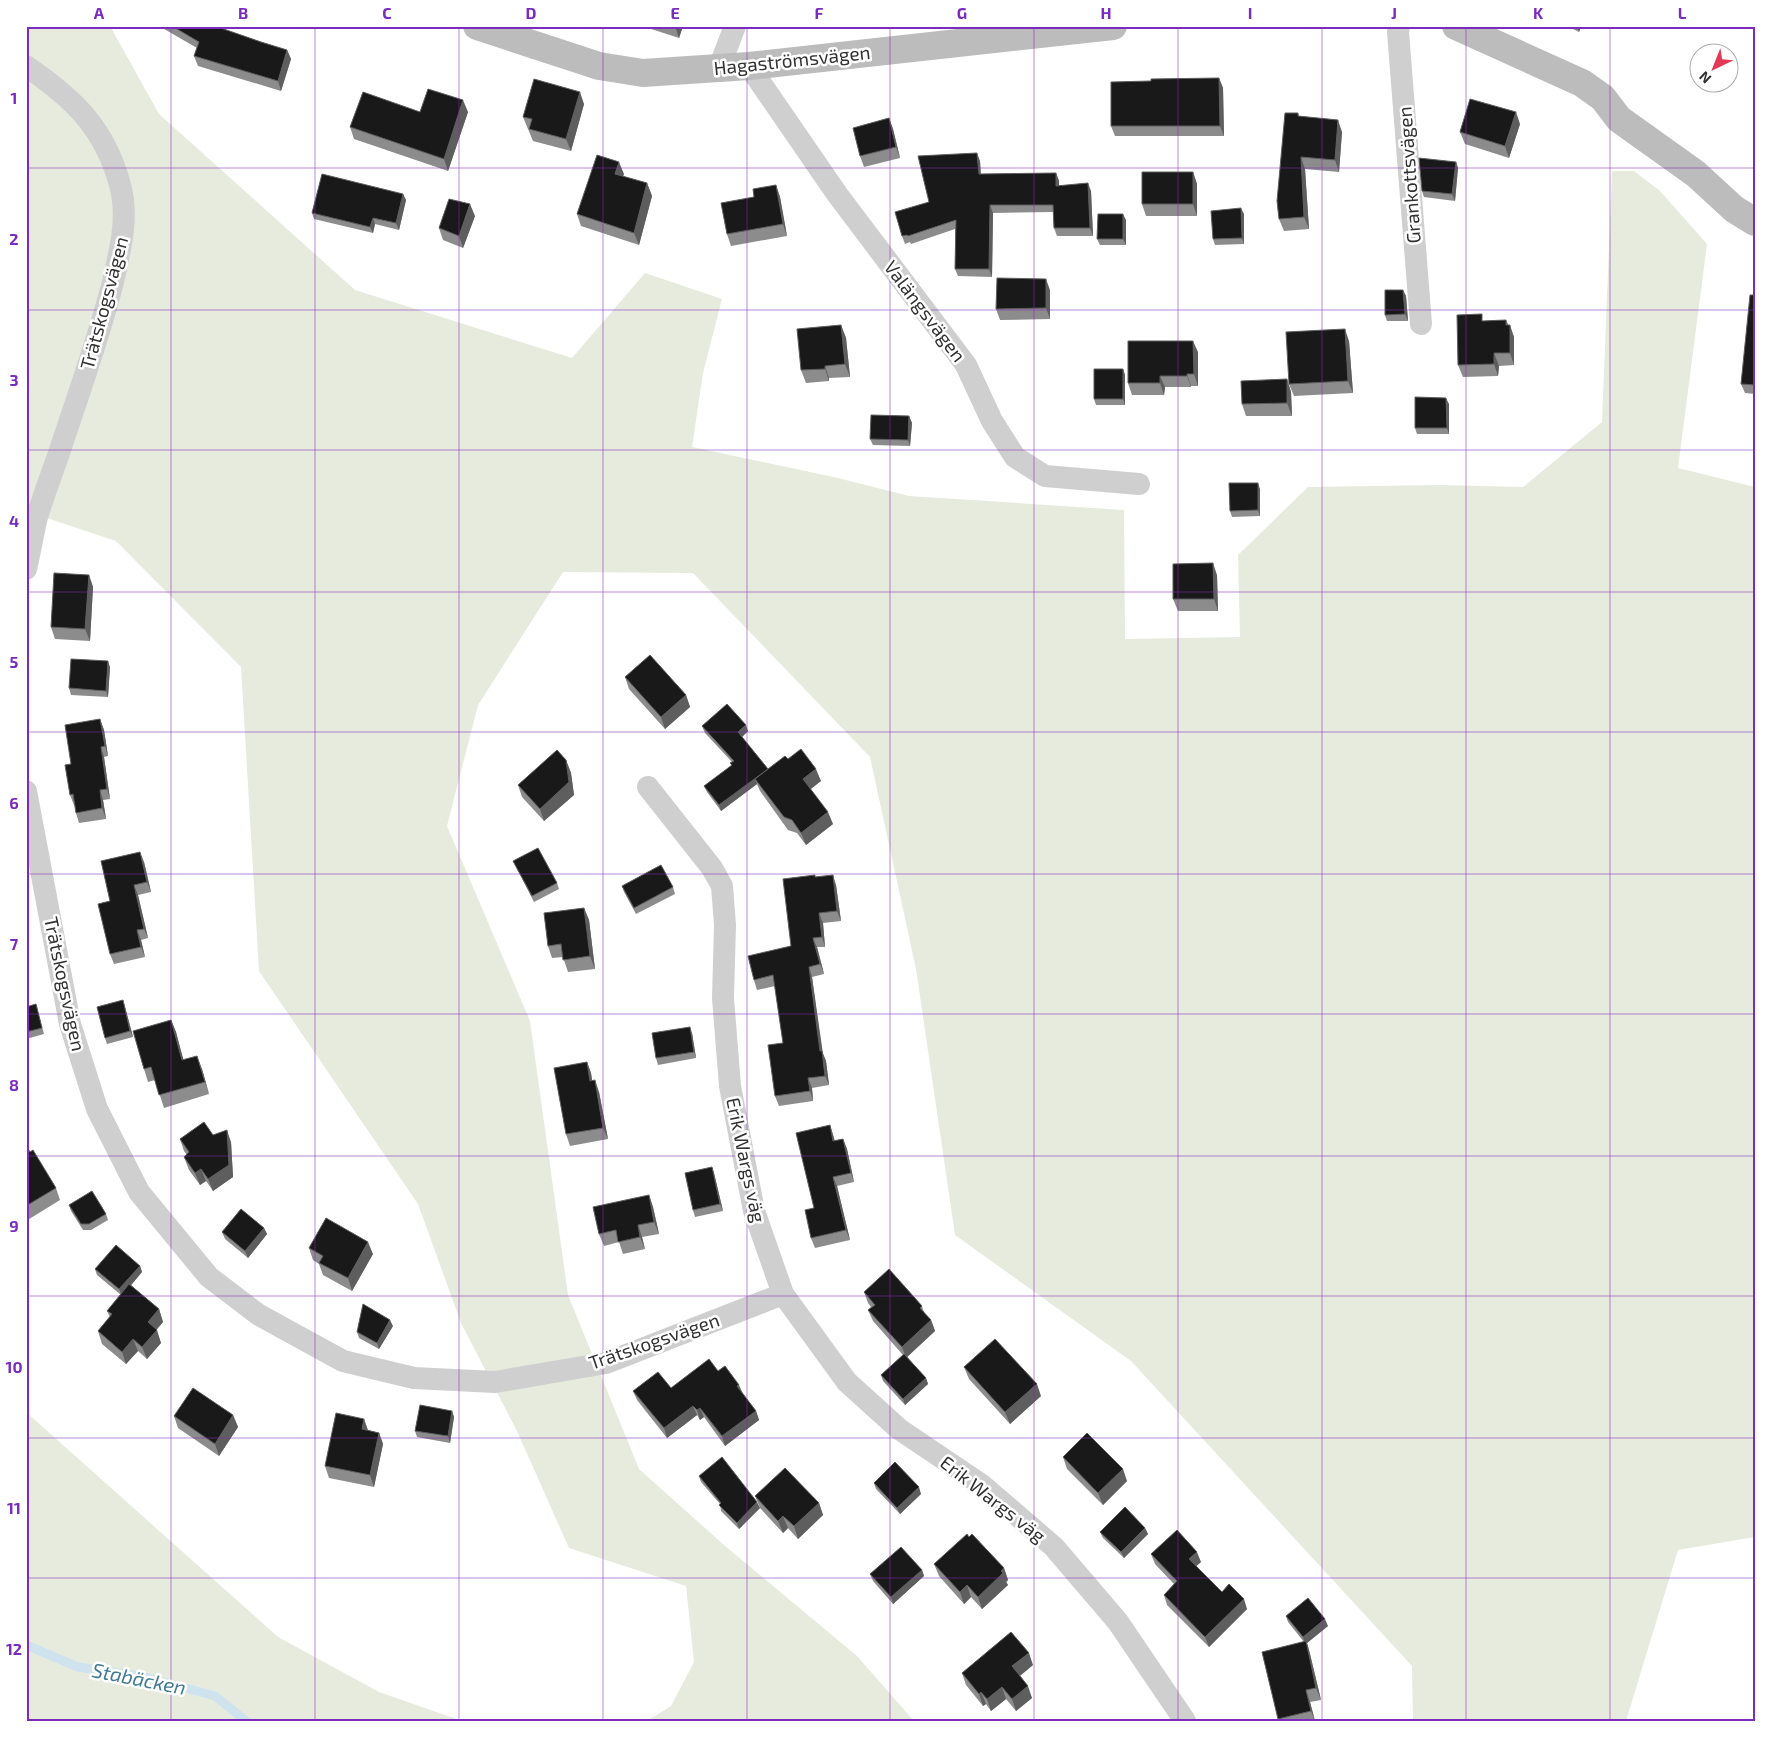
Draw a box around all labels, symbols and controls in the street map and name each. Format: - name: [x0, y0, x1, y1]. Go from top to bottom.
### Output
- text: A: [94, 3, 105, 22]
- text: B: [238, 3, 248, 22]
- text: C: [382, 3, 392, 22]
- text: D: [526, 3, 537, 22]
- text: E: [670, 3, 680, 22]
- text: F: [815, 3, 824, 22]
- text: G: [957, 3, 967, 22]
- text: H: [1100, 3, 1112, 22]
- text: I: [1248, 3, 1252, 22]
- text: J: [1391, 3, 1397, 22]
- text: K: [1533, 3, 1544, 22]
- text: L: [1678, 3, 1687, 22]
- street label: Hagaströmsvägen: [712, 40, 871, 79]
- north arrow: [1688, 42, 1738, 92]
- text: N: [1695, 68, 1714, 88]
- text: 1: [11, 88, 17, 107]
- street label: Grankottsvägen: [1392, 106, 1425, 244]
- text: 2: [9, 229, 19, 248]
- street label: Trätskogsvägen: [75, 234, 132, 372]
- street label: Valängsvägen: [880, 255, 971, 366]
- text: 3: [9, 370, 19, 389]
- text: 4: [9, 511, 19, 530]
- text: 5: [10, 652, 19, 671]
- text: 6: [9, 793, 19, 812]
- street label: Trätskogsvägen: [40, 915, 91, 1053]
- text: 7: [10, 934, 19, 953]
- text: 8: [9, 1075, 19, 1094]
- street label: Erik Wargs väg: [722, 1095, 771, 1225]
- text: 9: [9, 1216, 19, 1235]
- street label: Trätskogsvägen: [585, 1307, 722, 1374]
- text: 10: [5, 1357, 23, 1376]
- street label: Erik Wargs väg: [936, 1450, 1051, 1547]
- text: 11: [7, 1498, 21, 1517]
- text: 12: [6, 1639, 22, 1658]
- water label: Stabäcken: [90, 1657, 188, 1699]

